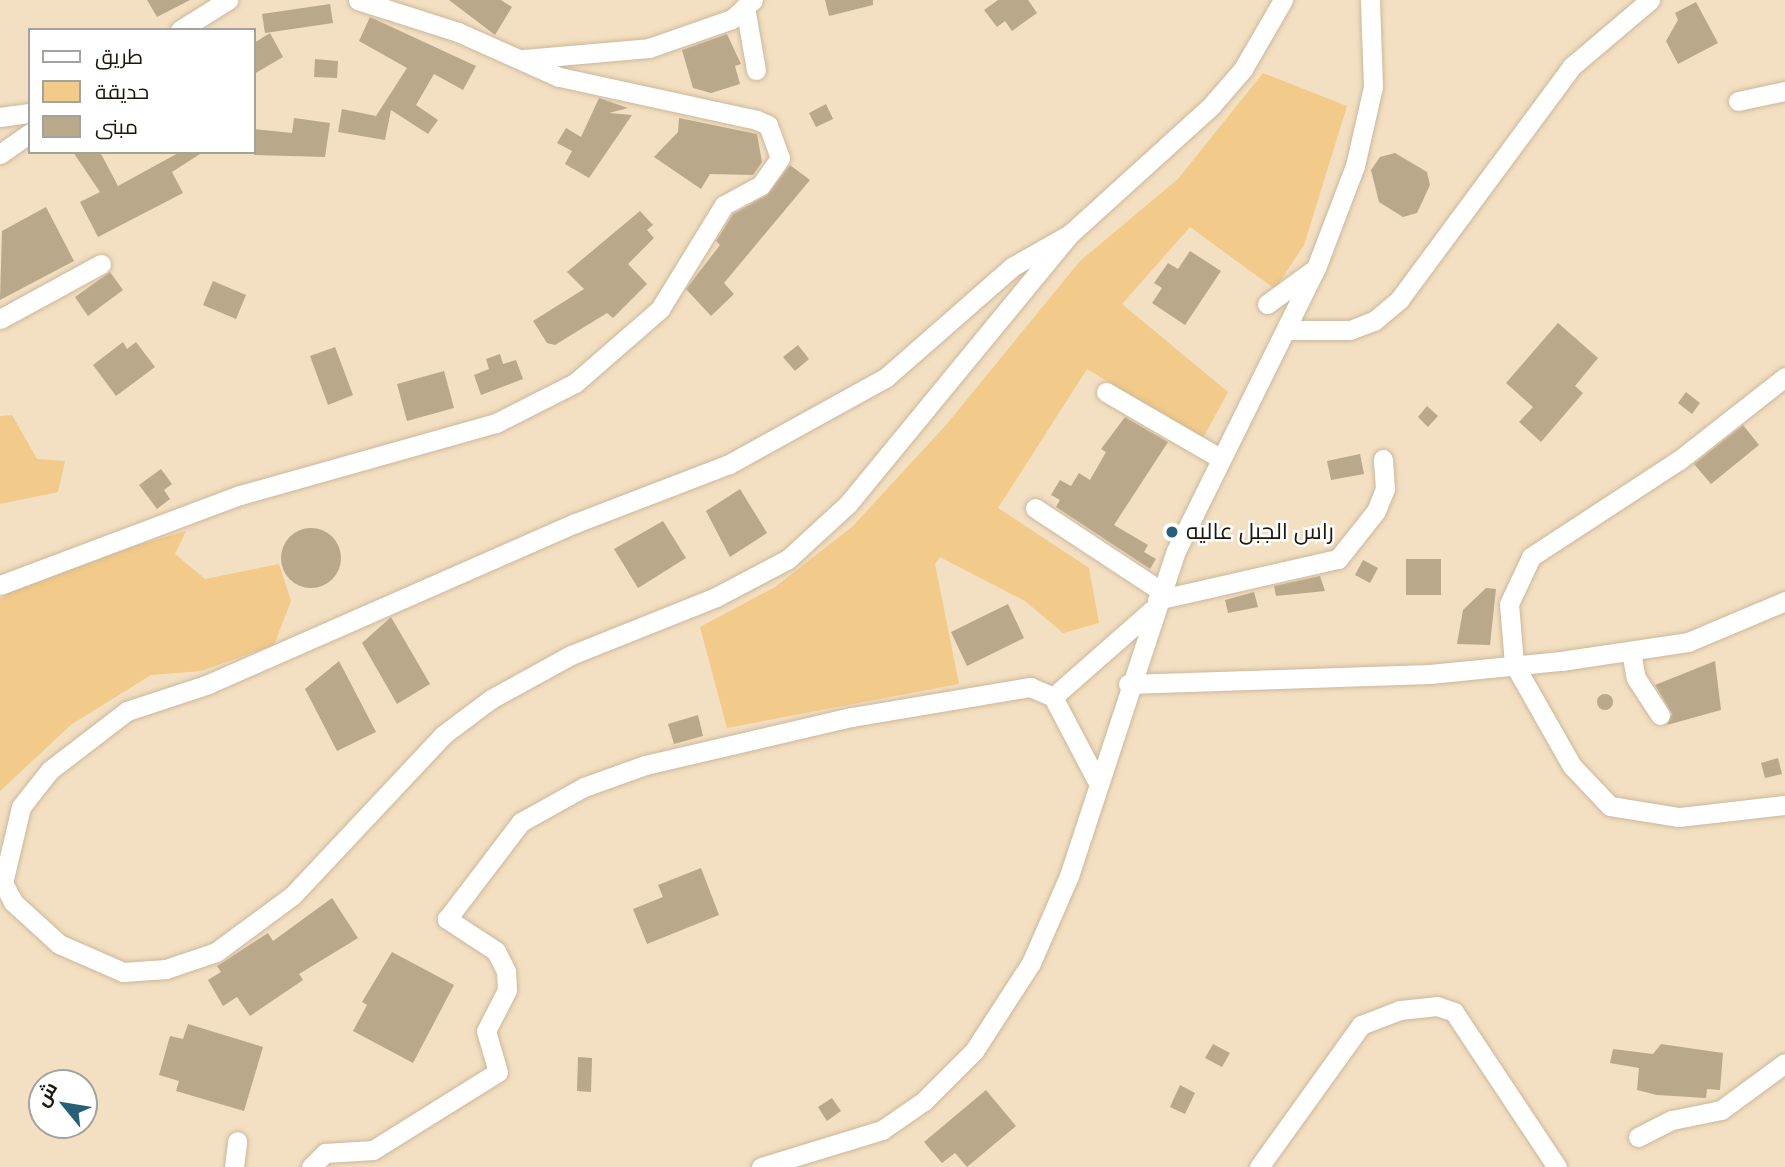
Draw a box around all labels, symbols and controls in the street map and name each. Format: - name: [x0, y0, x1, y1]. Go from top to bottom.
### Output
- legend: [28, 28, 256, 154]
- text: طريق: [95, 43, 143, 71]
- text: حديقة: [95, 78, 149, 106]
- text: مبنى: [95, 113, 138, 141]
- place label: راس الجبل عاليه: [1186, 518, 1334, 546]
- marker: راس الجبل عاليه: [1164, 524, 1180, 540]
- north arrow: [28, 1069, 98, 1139]
- text: ش: [29, 1077, 64, 1112]

